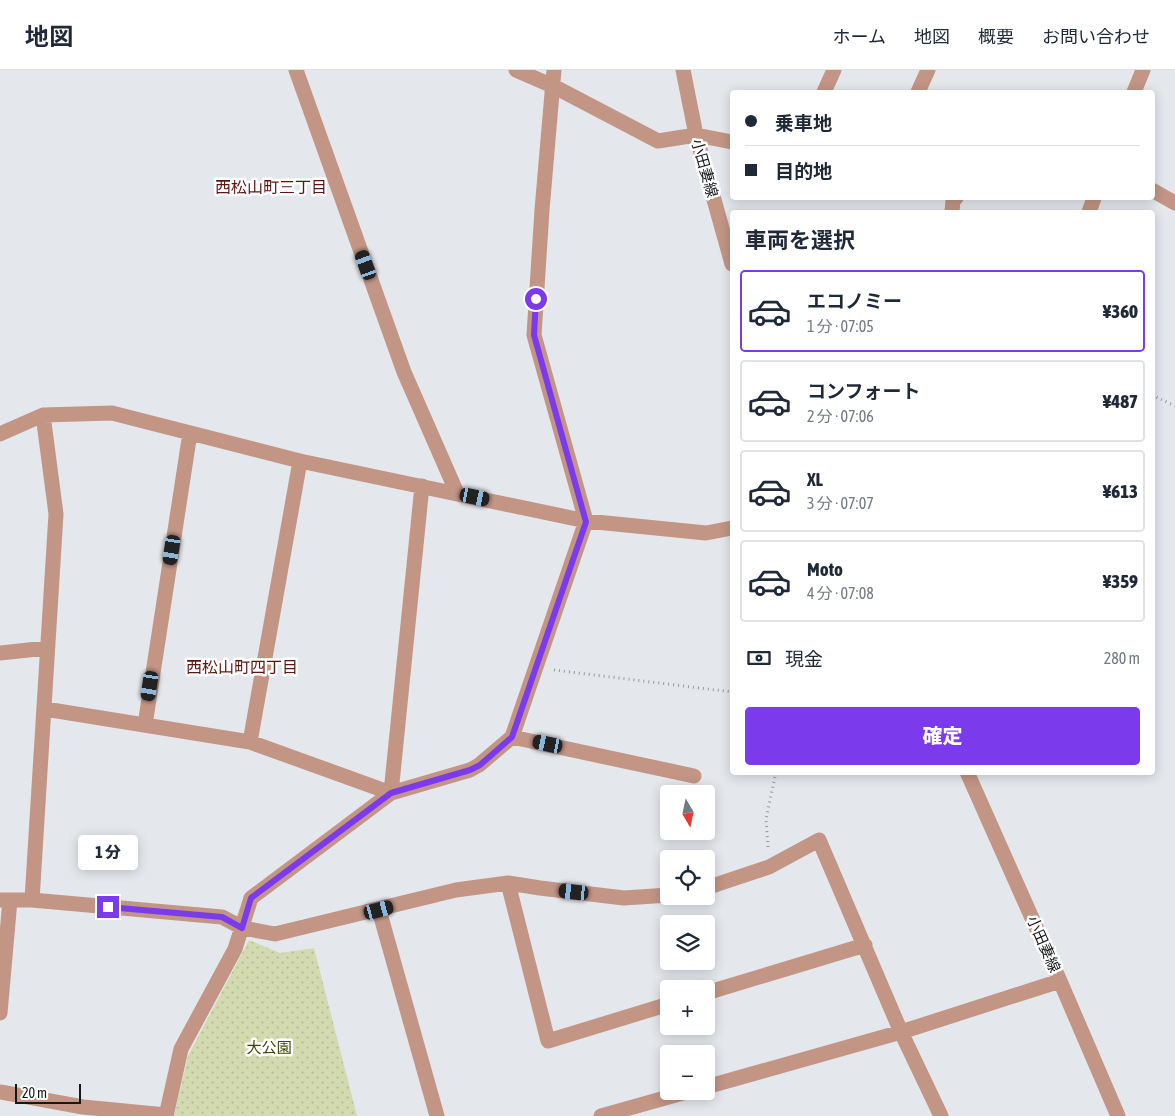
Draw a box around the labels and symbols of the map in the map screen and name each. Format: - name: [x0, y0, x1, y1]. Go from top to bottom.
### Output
- street label: 小田妻線: [689, 137, 721, 199]
- district label: 西松山町三丁目: [215, 178, 327, 196]
- car: [353, 248, 378, 282]
- route start: [525, 288, 547, 310]
- car: [458, 487, 491, 507]
- car: [162, 534, 181, 566]
- district label: 西松山町四丁目: [186, 658, 298, 676]
- car: [140, 670, 159, 702]
- car: [531, 734, 564, 754]
- north arrow: [660, 785, 715, 840]
- callout: 1 分: [78, 834, 138, 870]
- car: [558, 883, 589, 901]
- route end: [97, 896, 119, 918]
- car: [362, 899, 395, 921]
- street label: 小田妻線: [1024, 913, 1064, 975]
- park label: 大公園: [246, 1039, 292, 1056]
- scale bar: [15, 1081, 81, 1104]

